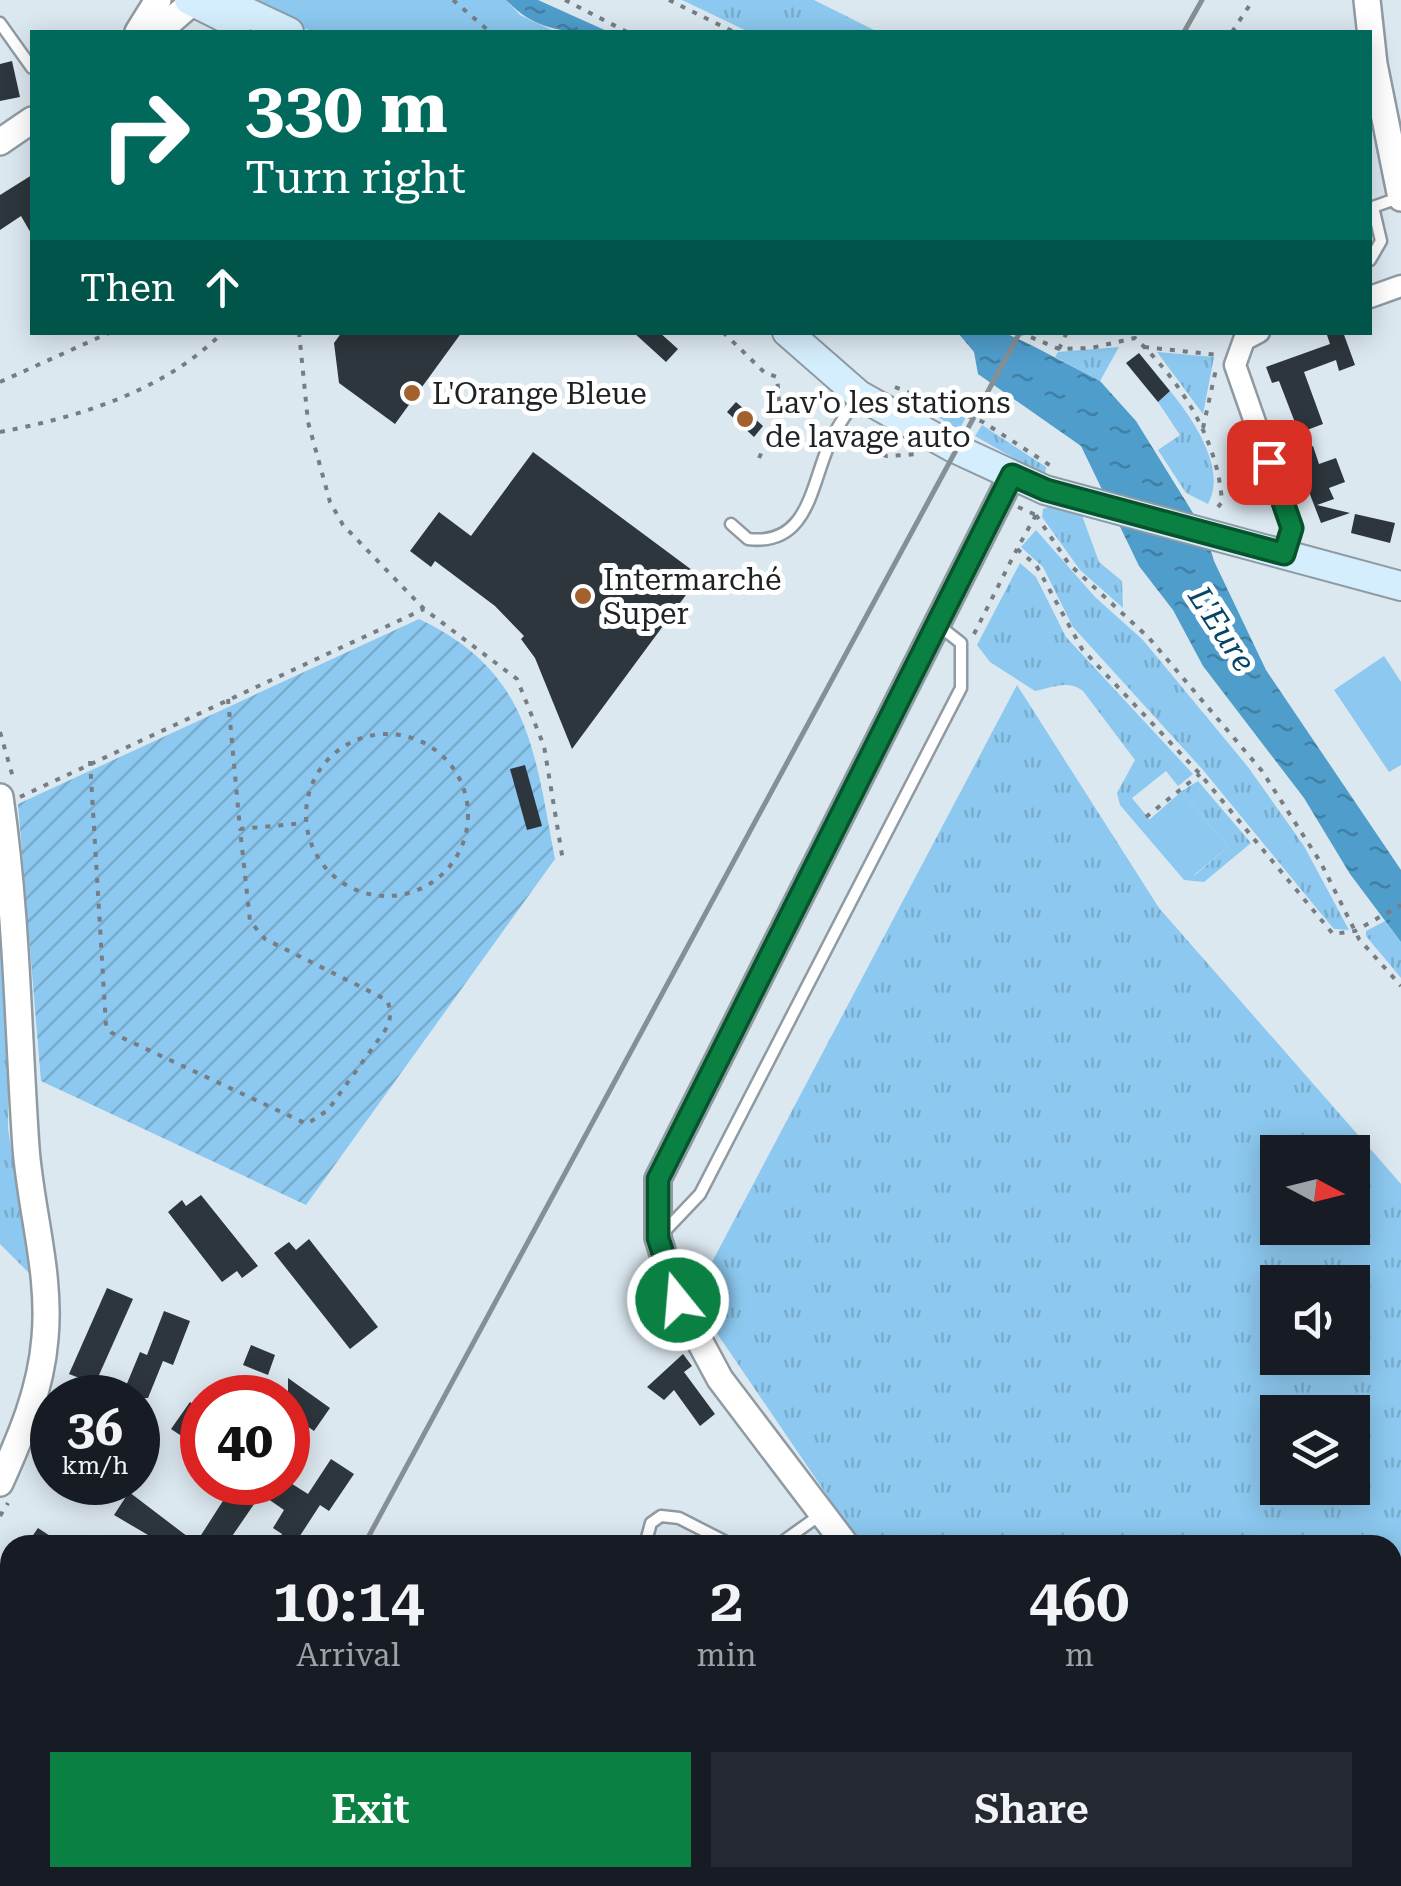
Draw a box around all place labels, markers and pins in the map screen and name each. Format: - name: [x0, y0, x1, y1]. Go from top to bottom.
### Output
- place label: L'Orange Bleue: [432, 376, 647, 411]
- marker: L'Orange Bleue: [401, 382, 423, 404]
- place label: Lav'o les stations de lavage auto: [765, 385, 1010, 454]
- marker: Lav'o les stations de lavage auto: [734, 408, 756, 430]
- pin: [1227, 420, 1312, 505]
- place label: Intermarché Super: [603, 562, 782, 631]
- marker: Intermarché Super: [572, 585, 594, 607]

